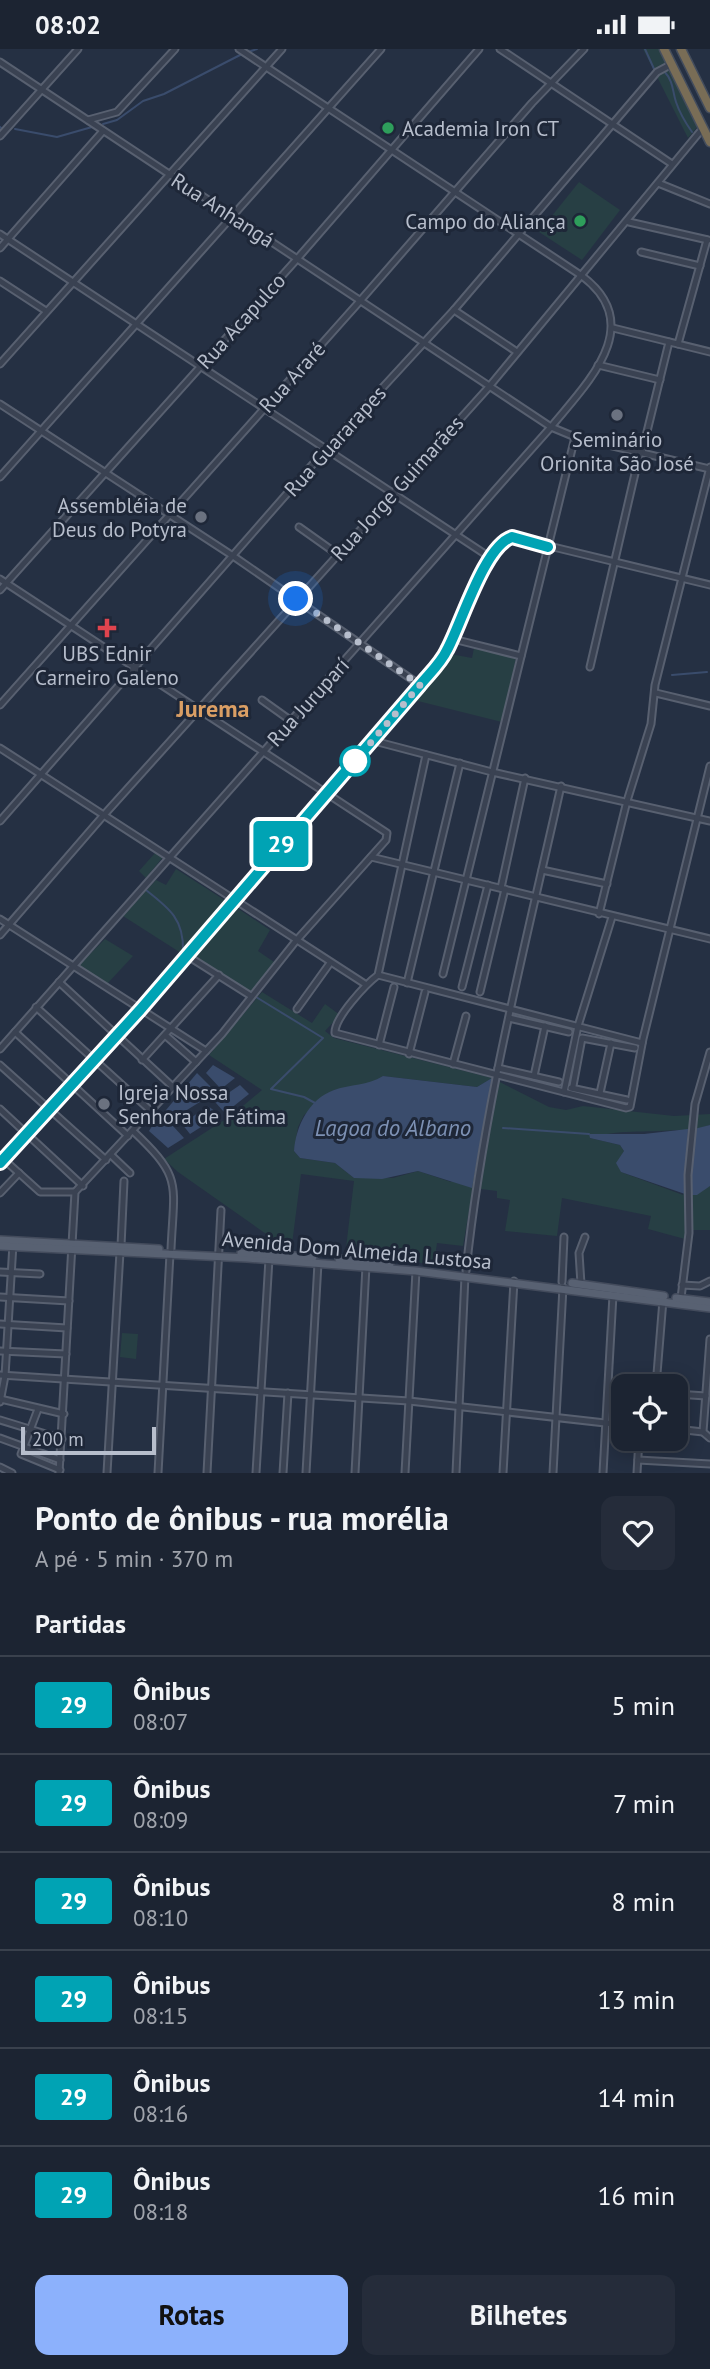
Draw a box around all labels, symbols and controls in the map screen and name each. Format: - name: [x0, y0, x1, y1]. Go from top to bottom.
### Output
- text: 08:02: [35, 8, 101, 41]
- place label: Academia Iron CT: [402, 115, 560, 142]
- marker: Academia Iron CT: [380, 120, 396, 136]
- street label: Rua Anhangá: [166, 167, 280, 253]
- place label: Campo do Aliança: [405, 208, 566, 235]
- marker: Campo do Aliança: [572, 213, 588, 229]
- street label: Rua Acapulco: [191, 267, 291, 375]
- street label: Rua Araré: [253, 336, 331, 418]
- street label: Rua Guararapes: [278, 380, 392, 502]
- marker: Seminário Orionita São José: [609, 407, 625, 423]
- street label: Rua Jorge Guimarães: [325, 410, 469, 566]
- place label: Seminário Orionita São José: [540, 426, 694, 477]
- place label: Assembléia de Deus do Potyra: [52, 492, 187, 543]
- marker: Assembléia de Deus do Potyra: [193, 509, 209, 525]
- your location: [278, 581, 313, 616]
- marker: UBS Ednir Carneiro Galeno: [97, 618, 117, 638]
- place label: UBS Ednir Carneiro Galeno: [35, 640, 179, 691]
- street label: Rua Juruparí: [261, 652, 355, 752]
- district label: Jurema: [176, 693, 249, 724]
- unlabelled marker: [340, 746, 370, 776]
- line badge: 29: [250, 821, 312, 867]
- text: 29: [267, 828, 295, 859]
- place label: Igreja Nossa Senhora de Fátima: [118, 1079, 286, 1130]
- marker: Igreja Nossa Senhora de Fátima: [96, 1096, 112, 1112]
- water label: Lagoa do Albano: [315, 1113, 471, 1142]
- street label: Avenida Dom Almeida Lustosa: [221, 1225, 493, 1275]
- map controls: [611, 1374, 688, 1451]
- button: locate: [611, 1374, 688, 1451]
- scale bar: [21, 1424, 156, 1456]
- text: 200 m: [32, 1427, 84, 1451]
- text: Ponto de ônibus - rua morélia: [35, 1496, 449, 1539]
- button: heart: [601, 1496, 675, 1570]
- text: A pé · 5 min · 370 m: [35, 1544, 233, 1573]
- text: Partidas: [35, 1607, 126, 1640]
- text: Ônibus: [133, 1674, 210, 1707]
- text: 29: [60, 1689, 87, 1720]
- text: 5 min: [612, 1689, 675, 1722]
- text: 08:07: [133, 1707, 188, 1736]
- text: Ônibus: [133, 1772, 210, 1805]
- text: 29: [60, 1787, 87, 1818]
- text: 7 min: [613, 1787, 675, 1820]
- text: 08:09: [133, 1805, 188, 1834]
- text: Ônibus: [133, 1870, 210, 1903]
- text: 29: [60, 1885, 87, 1916]
- text: 8 min: [612, 1885, 675, 1918]
- text: 08:10: [133, 1903, 188, 1932]
- text: Ônibus: [133, 1968, 210, 2001]
- text: 29: [60, 1983, 87, 2014]
- text: 13 min: [597, 1983, 675, 2016]
- text: 08:15: [133, 2001, 188, 2030]
- text: Ônibus: [133, 2066, 210, 2099]
- text: 29: [60, 2081, 87, 2112]
- text: 14 min: [597, 2081, 675, 2114]
- text: 08:16: [133, 2099, 188, 2128]
- text: Ônibus: [133, 2164, 210, 2197]
- text: 29: [60, 2179, 87, 2210]
- text: 16 min: [597, 2179, 675, 2212]
- text: 08:18: [133, 2197, 188, 2226]
- button: Rotas: [35, 2275, 348, 2355]
- button: Bilhetes: [362, 2275, 675, 2355]

